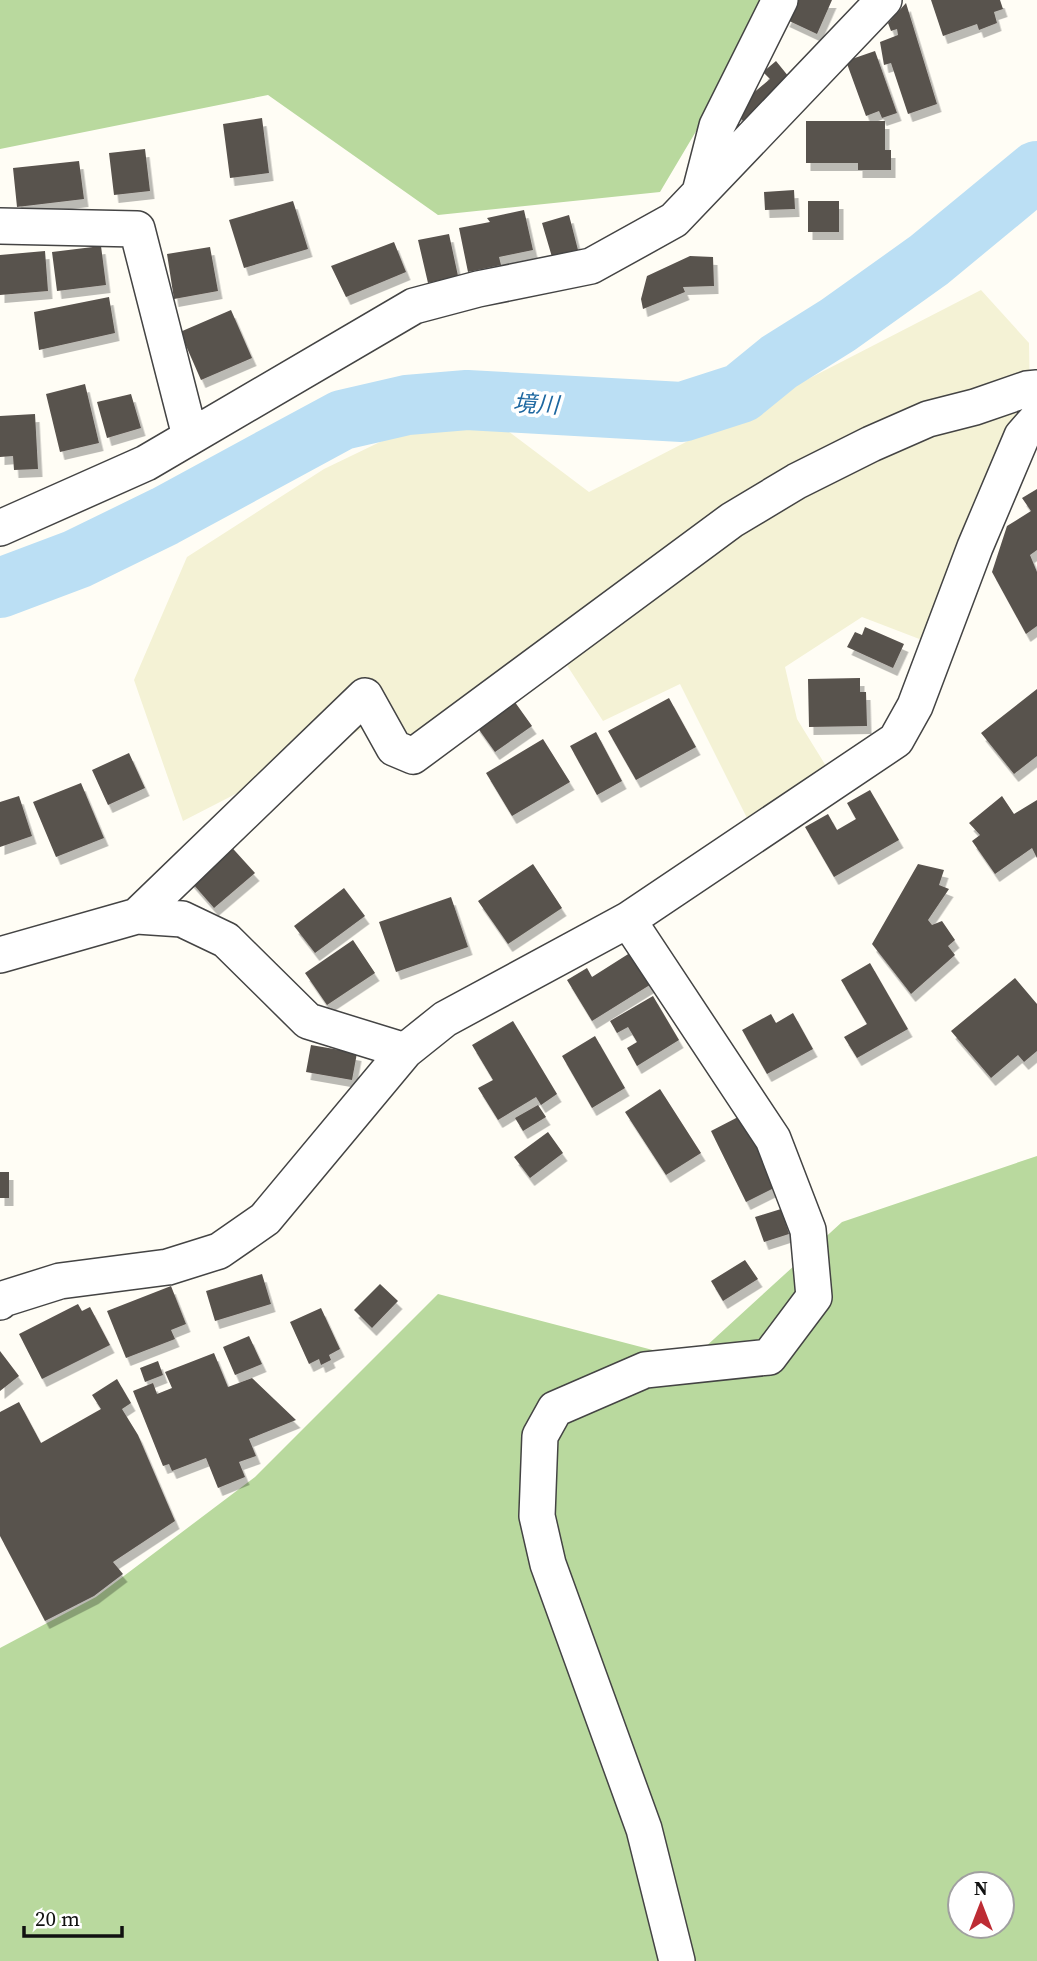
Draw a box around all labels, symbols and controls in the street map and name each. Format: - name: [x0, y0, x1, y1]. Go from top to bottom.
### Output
- water label: 境川: [512, 387, 563, 421]
- north arrow: [946, 1870, 1016, 1940]
- text: N: [974, 1875, 988, 1901]
- scale bar: [24, 1895, 122, 1939]
- text: 20 m: [35, 1904, 80, 1933]

